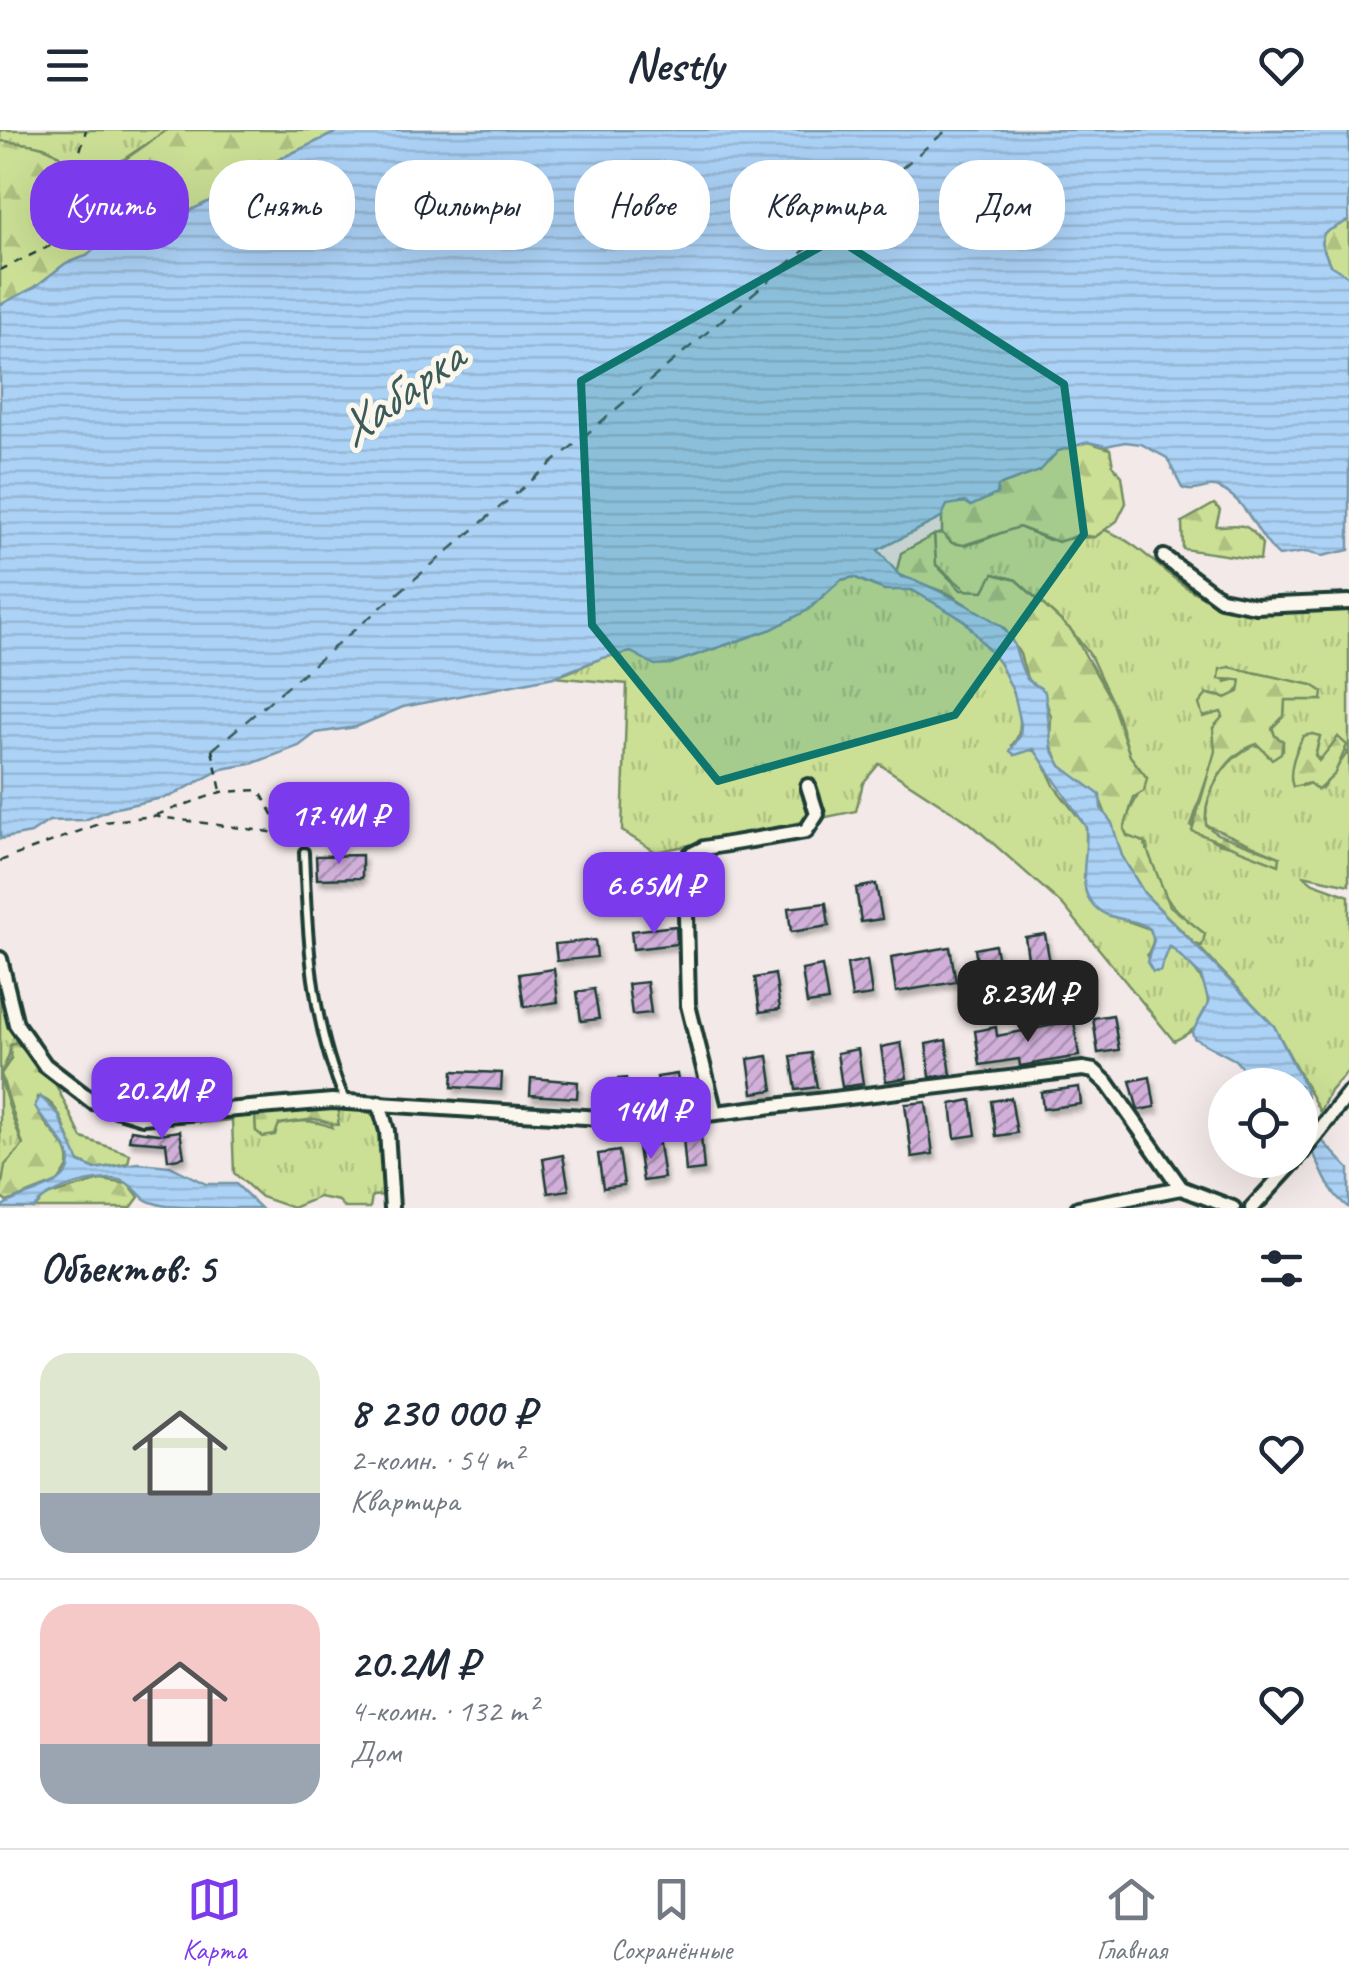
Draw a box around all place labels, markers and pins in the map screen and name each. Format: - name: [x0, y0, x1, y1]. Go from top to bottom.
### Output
- pin: 17.4M ₽: [247, 782, 431, 867]
- pin: 6.65M ₽: [562, 852, 746, 937]
- pin: 8.23M ₽: [936, 960, 1120, 1045]
- pin: 20.2M ₽: [70, 1057, 254, 1142]
- pin: 14M ₽: [581, 1077, 721, 1162]

